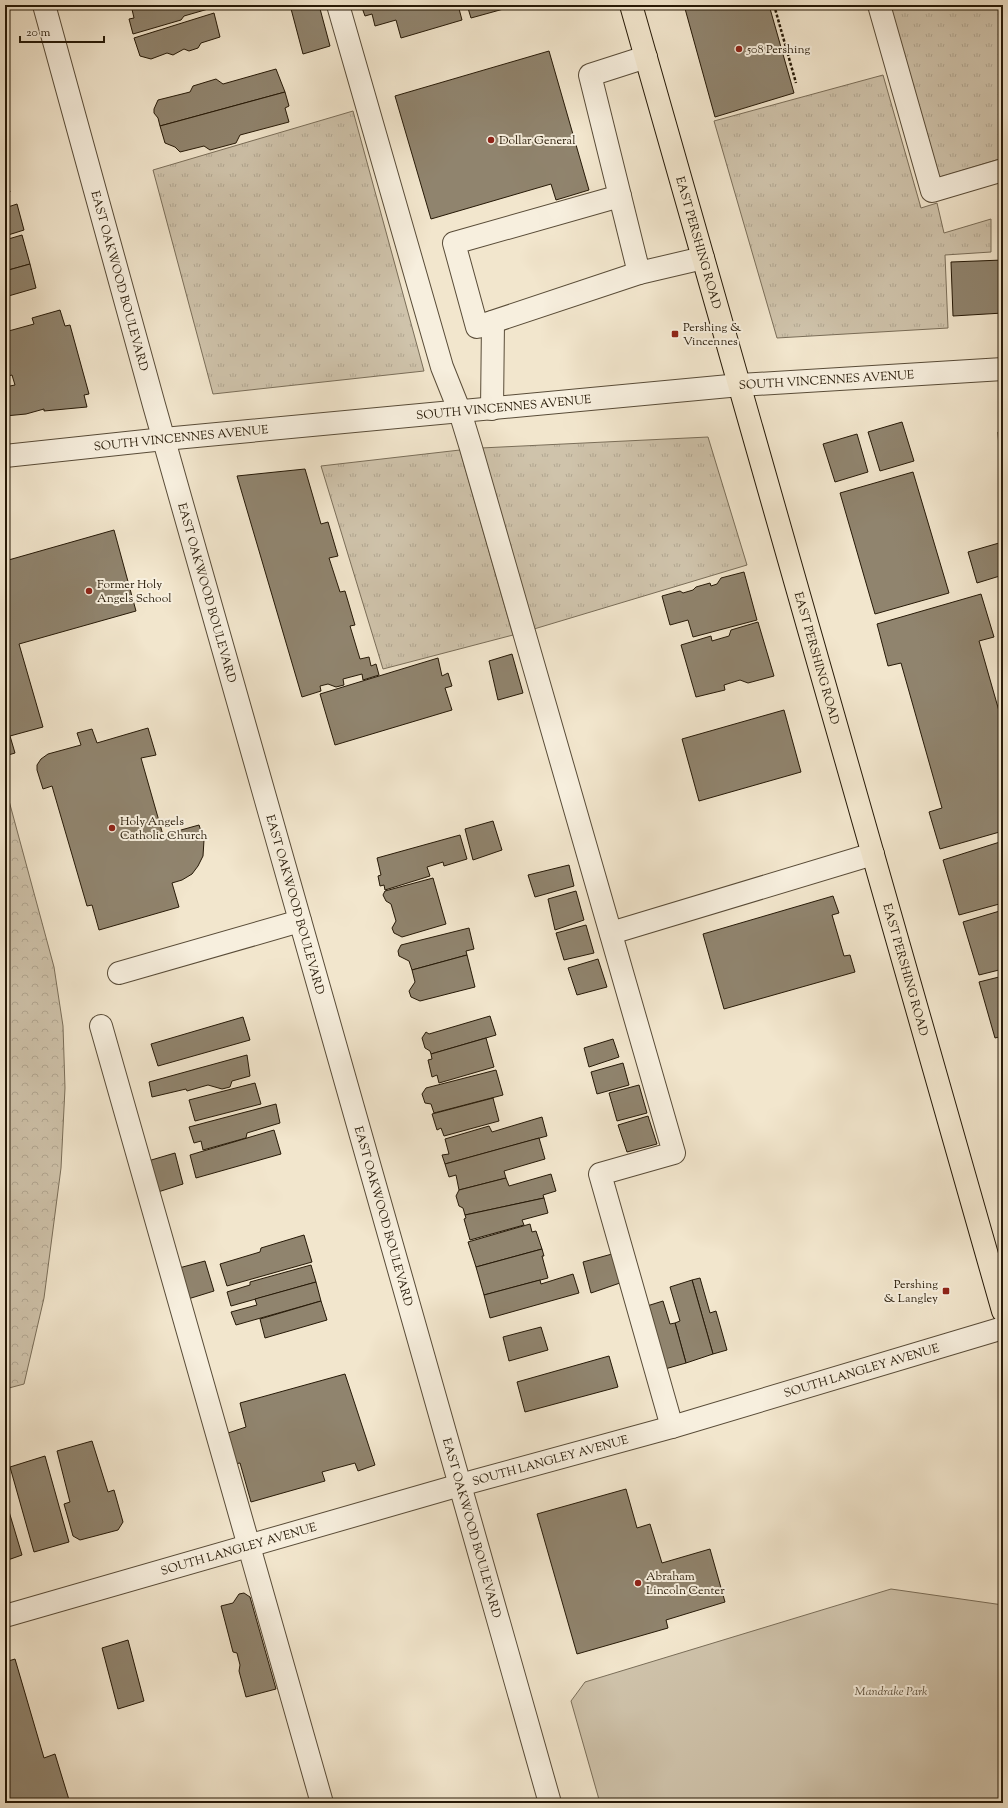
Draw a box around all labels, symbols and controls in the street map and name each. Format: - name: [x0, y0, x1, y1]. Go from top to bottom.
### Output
- scale bar: [20, 18, 104, 44]
- text: 20 m: [26, 24, 51, 42]
- place label: 508 Pershing: [746, 41, 810, 59]
- marker: 508 Pershing: [734, 44, 744, 54]
- place label: Dollar General: [499, 132, 576, 150]
- marker: Dollar General: [486, 135, 496, 145]
- street label: EAST PERSHING ROAD: [670, 174, 725, 311]
- street label: EAST OAKWOOD BOULEVARD: [85, 189, 152, 373]
- place label: Pershing & Vincennes: [683, 319, 742, 351]
- marker: Pershing & Vincennes: [670, 329, 680, 339]
- street label: SOUTH VINCENNES AVENUE: [738, 366, 915, 395]
- street label: SOUTH VINCENNES AVENUE: [415, 391, 593, 425]
- street label: SOUTH VINCENNES AVENUE: [93, 421, 270, 456]
- street label: EAST OAKWOOD BOULEVARD: [172, 501, 240, 685]
- place label: Former Holy Angels School: [97, 576, 172, 608]
- marker: Former Holy Angels School: [84, 586, 94, 596]
- street label: EAST PERSHING ROAD: [789, 590, 843, 727]
- place label: Holy Angels Catholic Church: [120, 813, 208, 845]
- street label: EAST OAKWOOD BOULEVARD: [260, 813, 329, 997]
- marker: Holy Angels Catholic Church: [107, 823, 117, 833]
- street label: EAST PERSHING ROAD: [877, 901, 932, 1038]
- street label: EAST OAKWOOD BOULEVARD: [349, 1124, 417, 1309]
- place label: Pershing & Langley: [884, 1276, 938, 1308]
- marker: Pershing & Langley: [941, 1286, 951, 1296]
- street label: SOUTH LANGLEY AVENUE: [782, 1339, 942, 1403]
- street label: SOUTH LANGLEY AVENUE: [470, 1431, 631, 1491]
- street label: EAST OAKWOOD BOULEVARD: [437, 1436, 505, 1620]
- street label: SOUTH LANGLEY AVENUE: [159, 1519, 320, 1581]
- place label: Abraham Lincoln Center: [646, 1568, 725, 1600]
- marker: Abraham Lincoln Center: [633, 1578, 643, 1588]
- park label: Mandrake Park: [855, 1683, 928, 1701]

